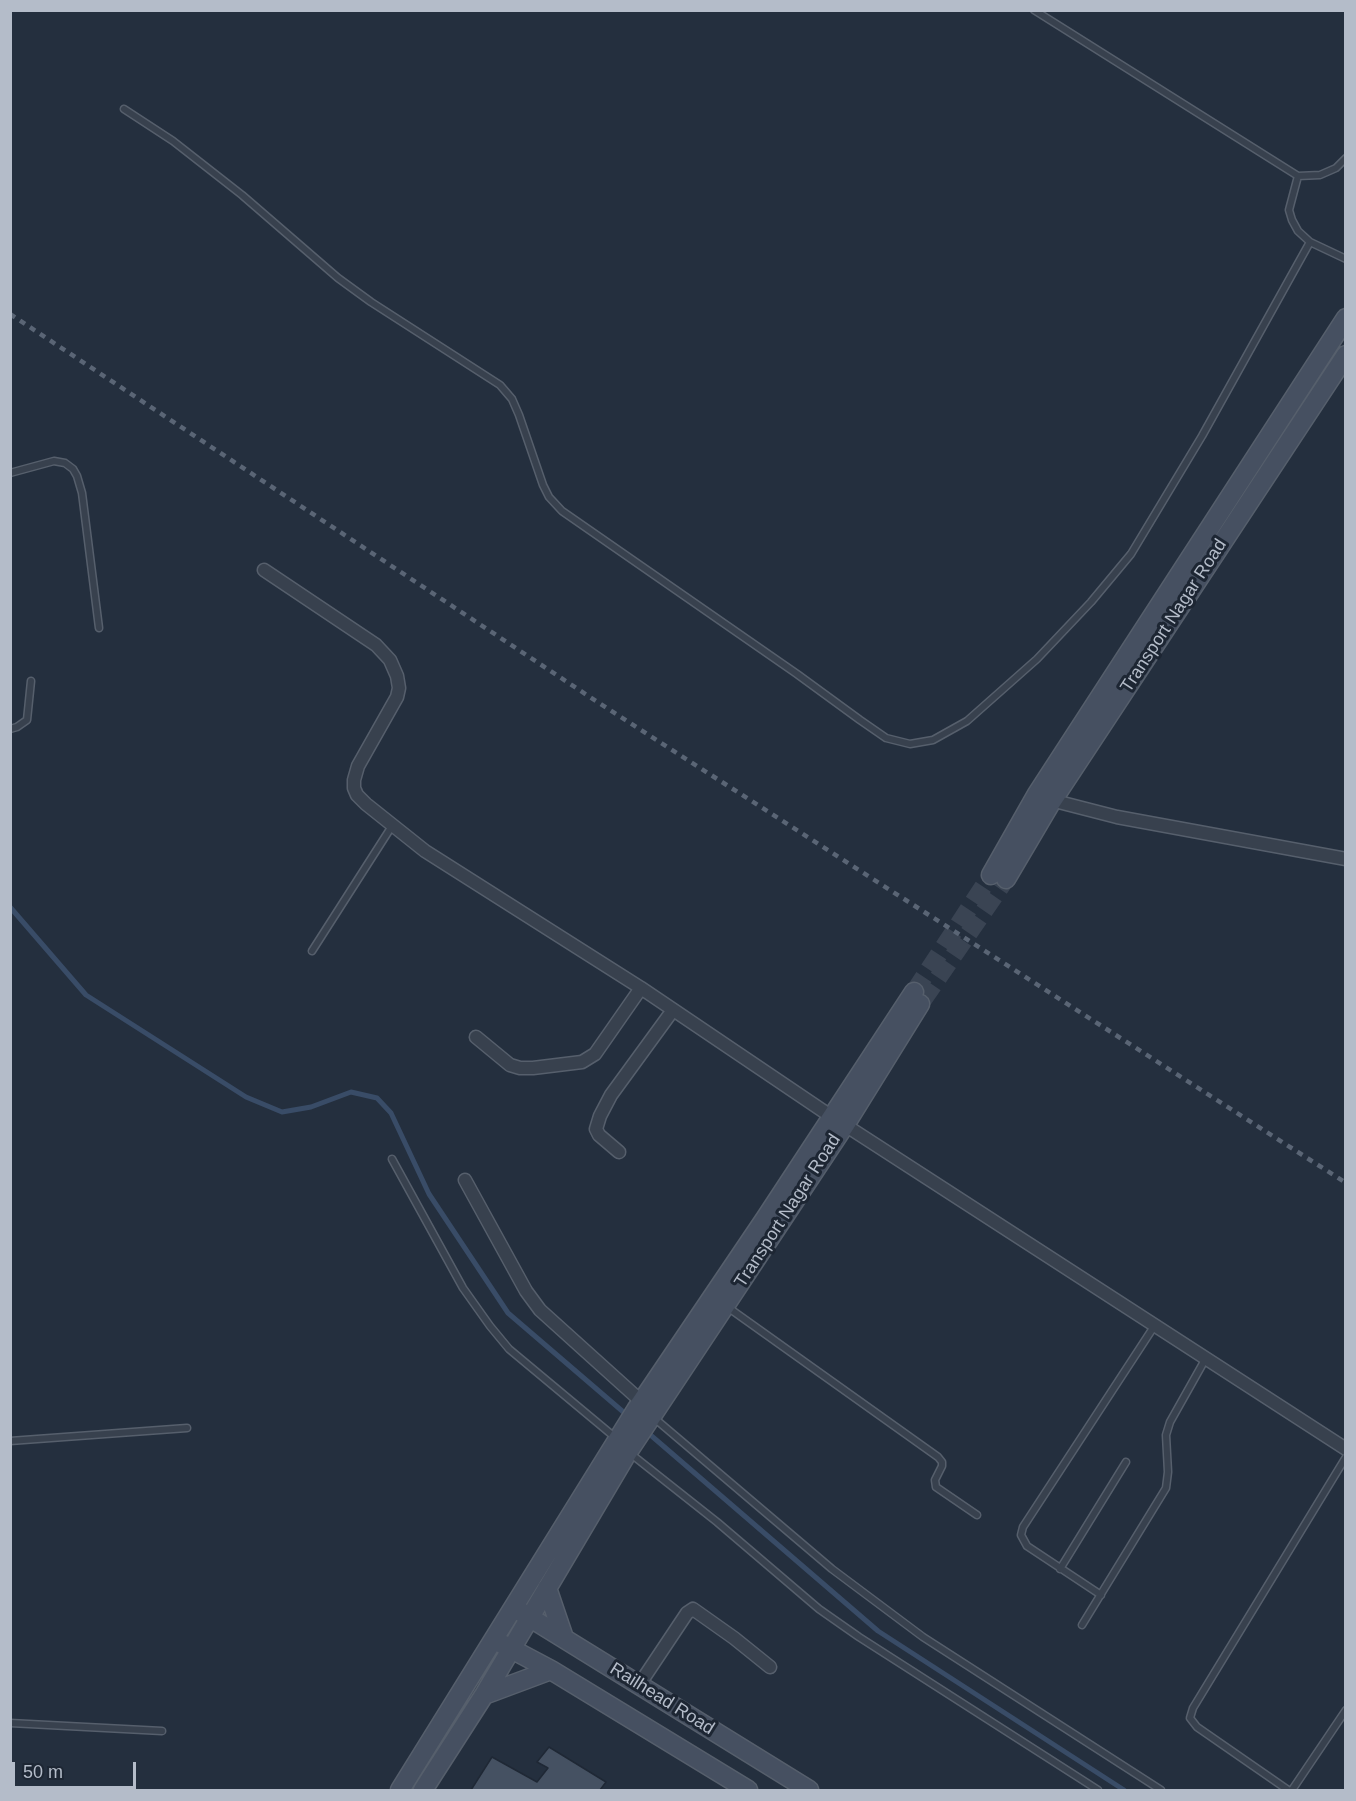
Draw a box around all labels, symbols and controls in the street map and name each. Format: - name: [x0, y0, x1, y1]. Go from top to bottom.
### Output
- street label: Transport Nagar Road: [1116, 535, 1232, 697]
- street label: Transport Nagar Road: [730, 1130, 846, 1292]
- street label: Railhead Road: [606, 1658, 718, 1740]
- scale bar: [15, 1750, 140, 1788]
- text: 50 m: [23, 1762, 63, 1782]

